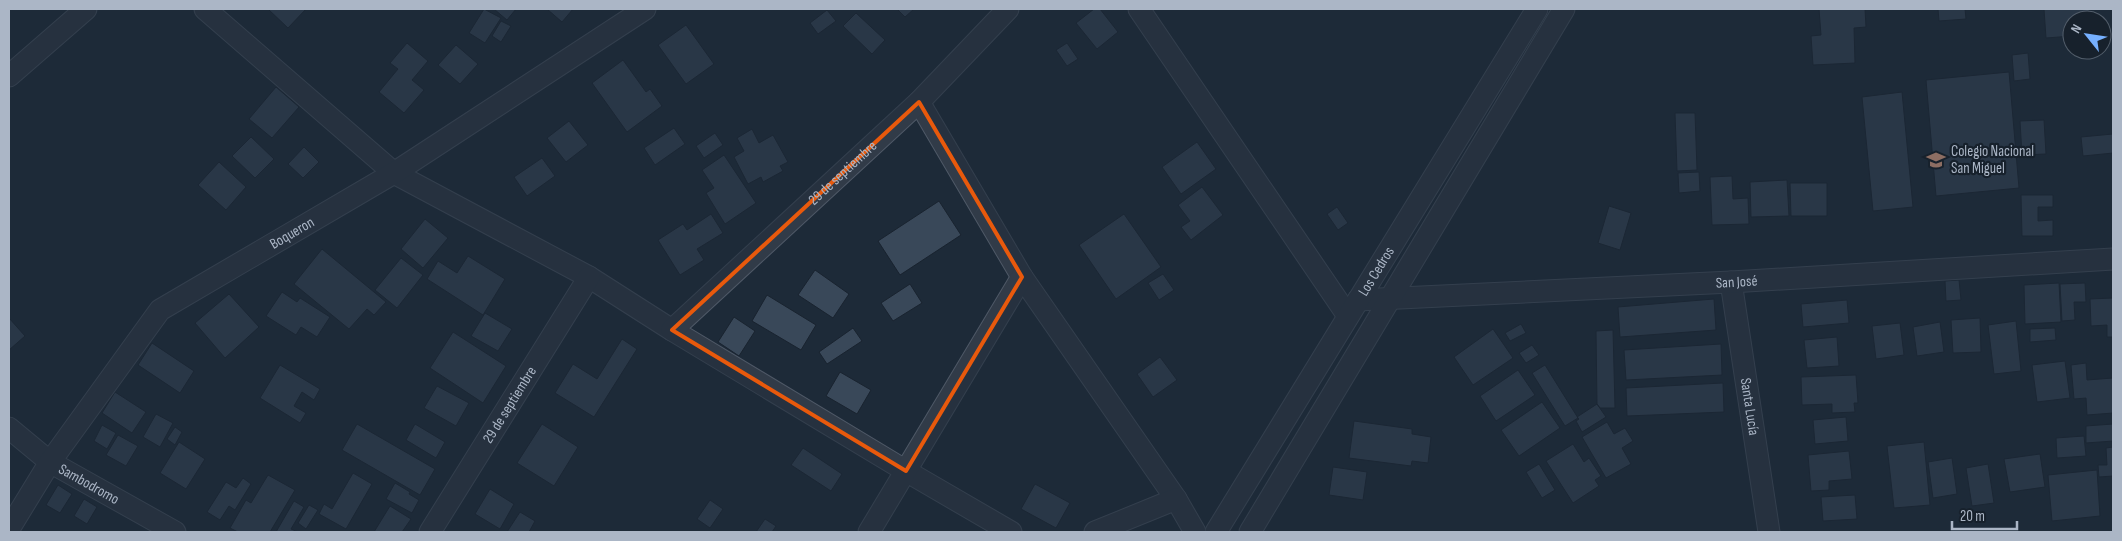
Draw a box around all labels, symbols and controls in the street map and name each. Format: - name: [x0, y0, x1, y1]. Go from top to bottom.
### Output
- north arrow: [2062, 10, 2112, 60]
- text: N: [2067, 21, 2085, 36]
- street label: 29 de septiembre: [804, 137, 881, 209]
- place label: Colegio Nacional San Miguel: [1951, 142, 2034, 178]
- school or university icon: Colegio Nacional San Miguel: [1925, 149, 1947, 171]
- street label: Boqueron: [267, 213, 318, 254]
- street label: Los Cedros: [1354, 243, 1399, 300]
- street label: San José: [1715, 271, 1758, 293]
- street label: 29 de septiembre: [479, 363, 541, 447]
- street label: Santa Lucía: [1736, 377, 1763, 437]
- street label: Sambodromo: [55, 460, 123, 509]
- scale bar: [1952, 498, 2017, 530]
- text: 20 m: [1960, 507, 1985, 526]

